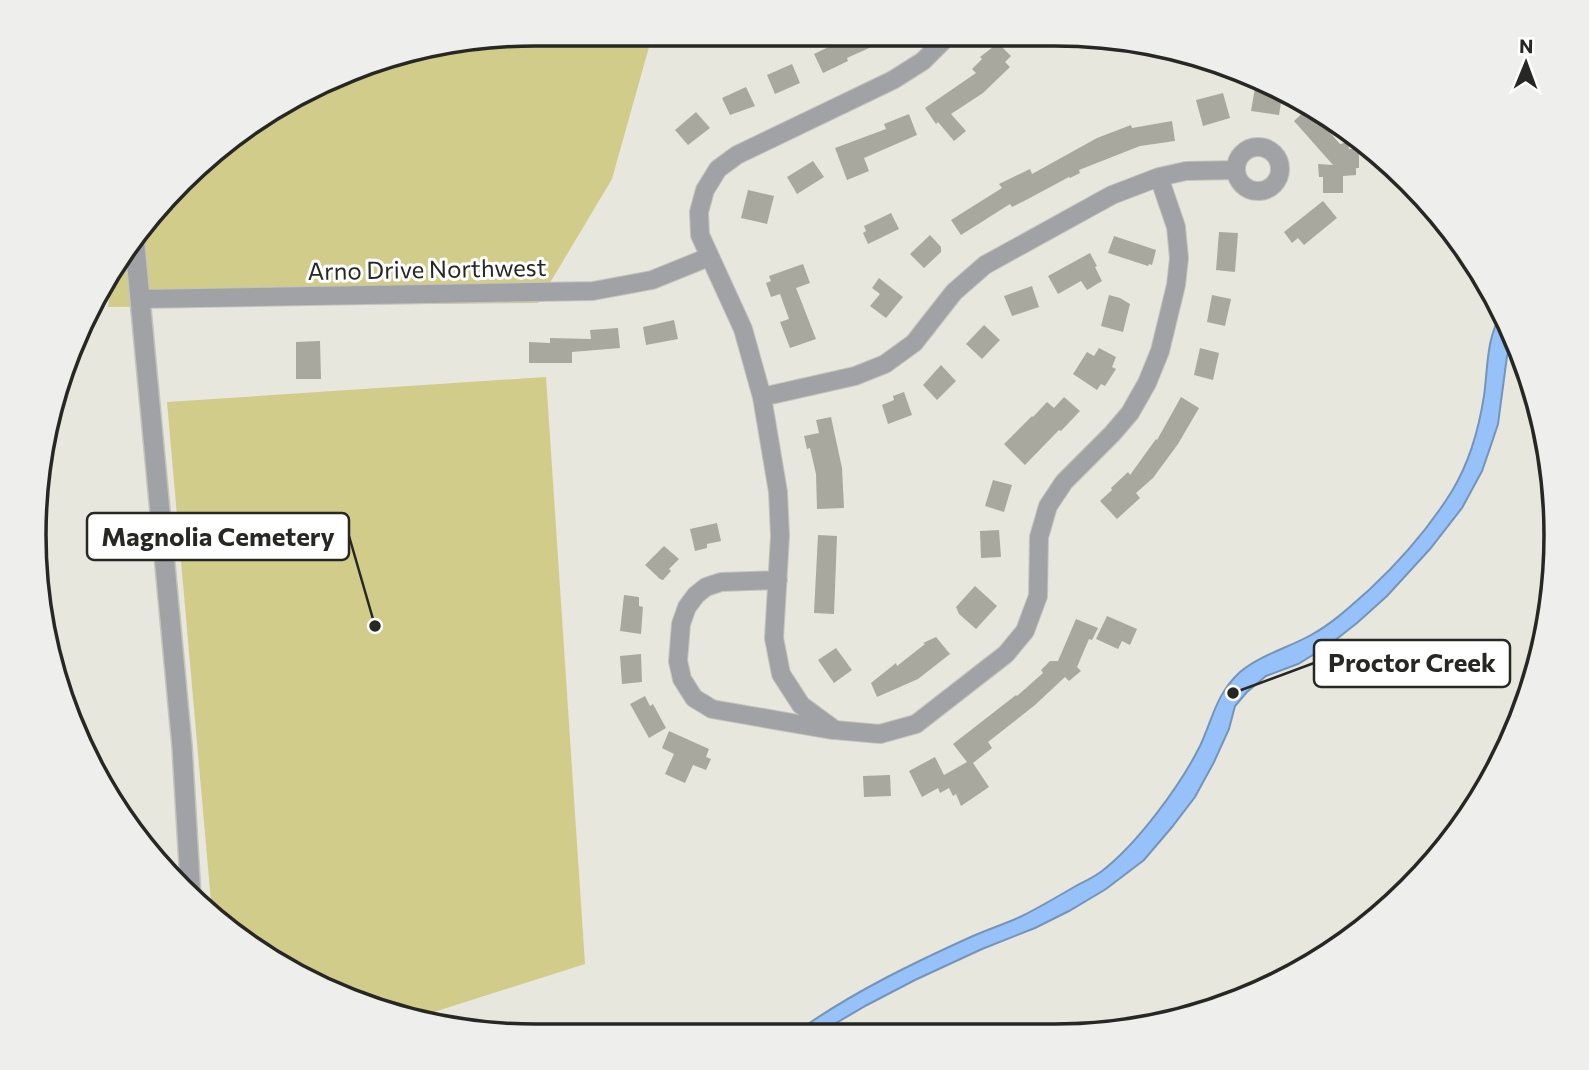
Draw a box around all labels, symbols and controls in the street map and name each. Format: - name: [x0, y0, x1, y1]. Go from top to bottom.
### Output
- north arrow: [1491, 28, 1561, 98]
- text: N: [1519, 34, 1534, 57]
- street label: Arno Drive Northwest: [307, 252, 547, 285]
- callout: Magnolia Cemetery: [87, 513, 349, 560]
- text: Magnolia Cemetery: [101, 520, 335, 551]
- callout: Proctor Creek: [1314, 640, 1510, 687]
- text: Proctor Creek: [1328, 646, 1496, 677]

